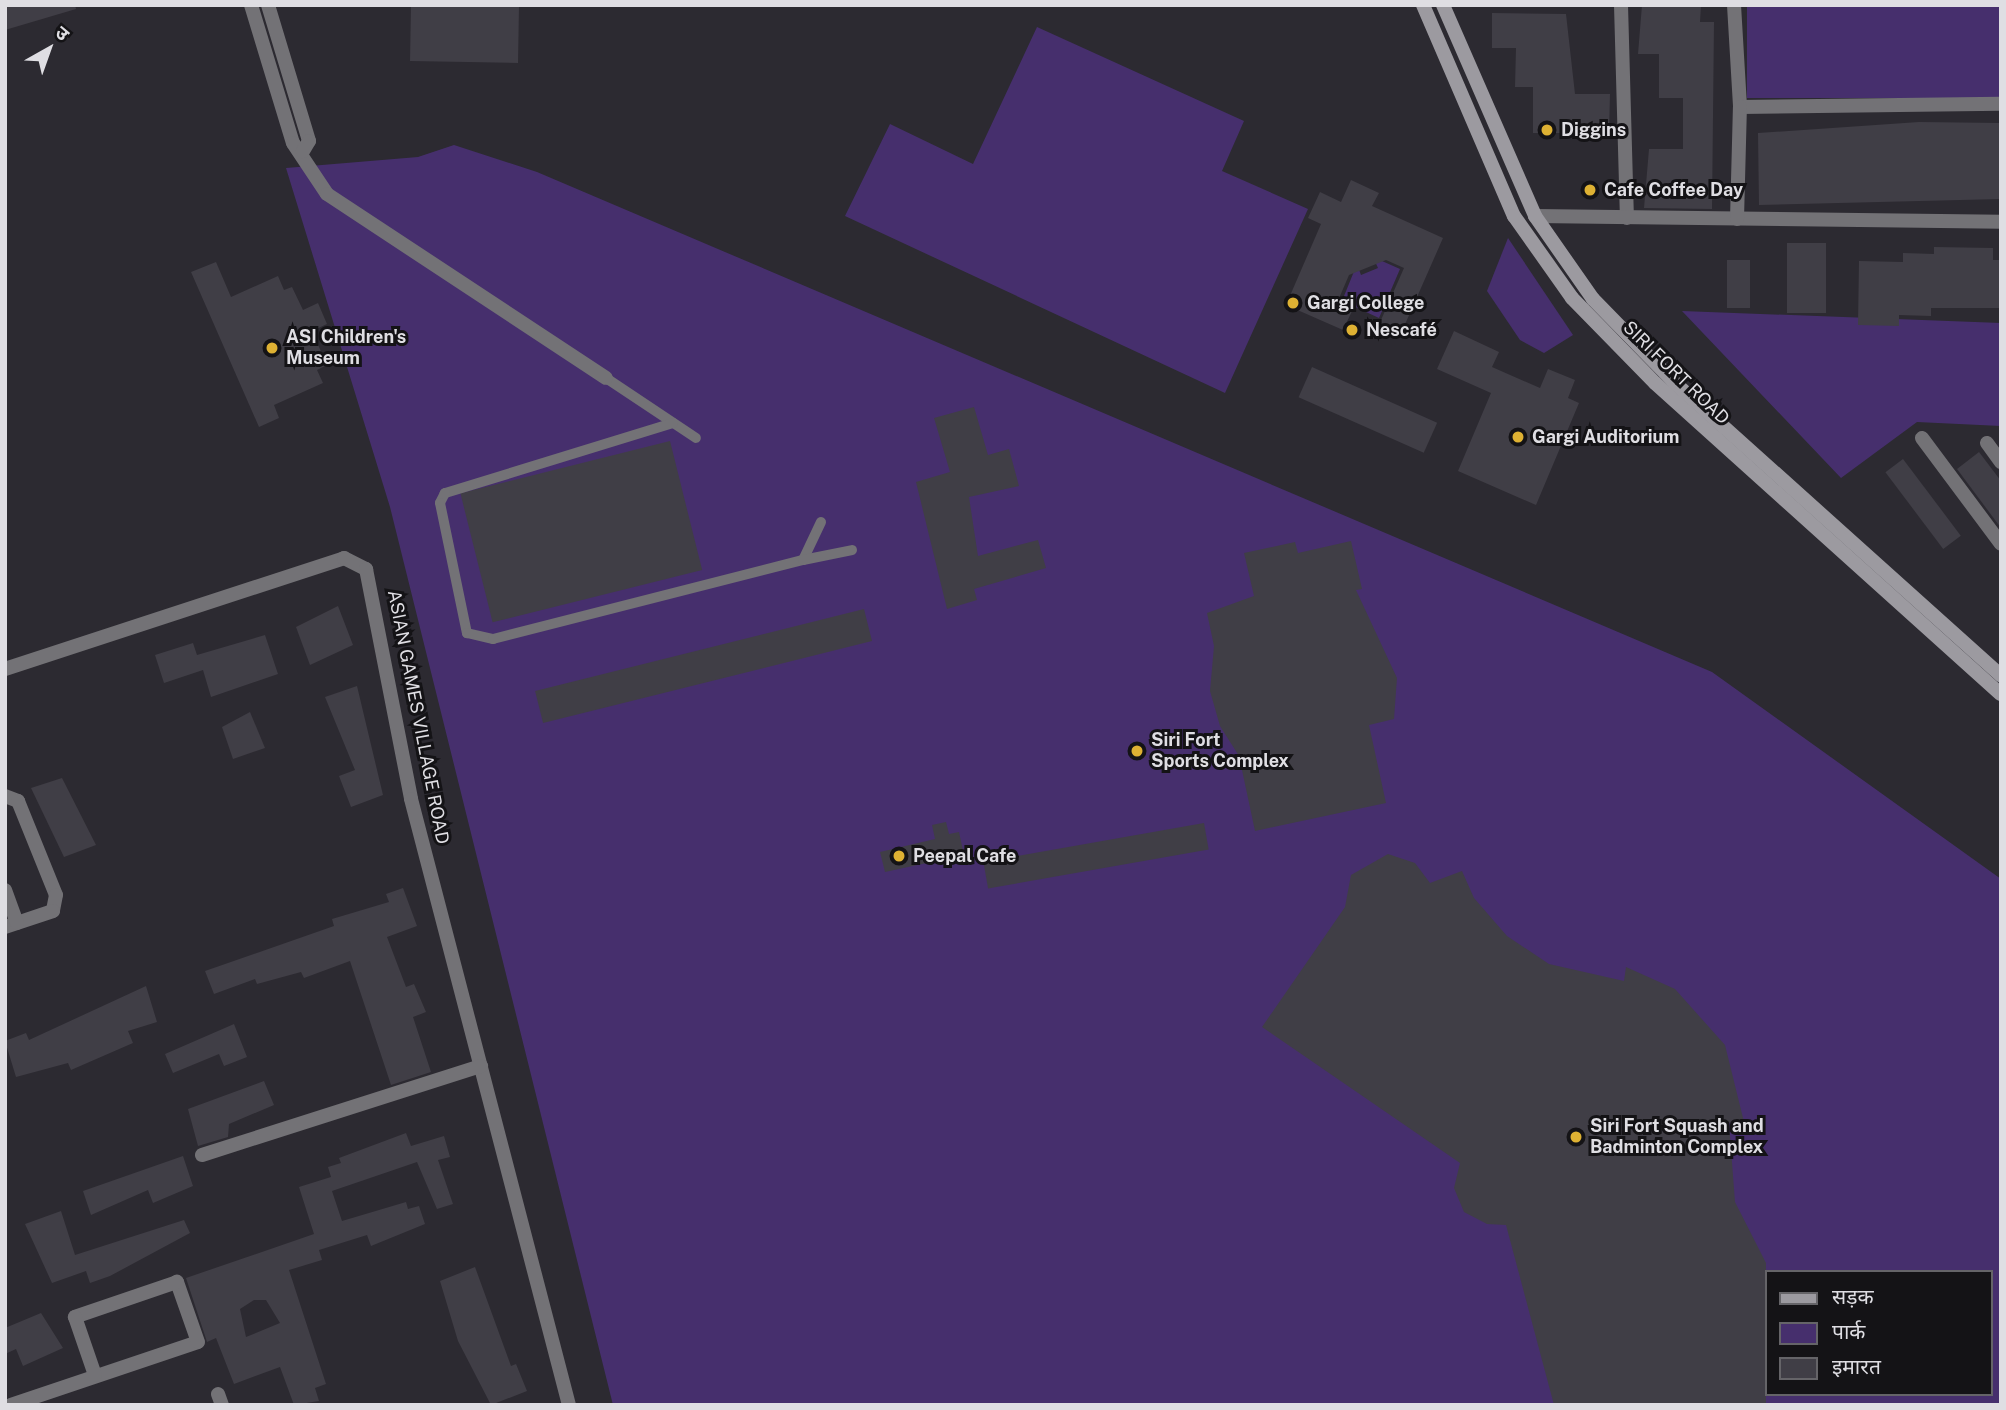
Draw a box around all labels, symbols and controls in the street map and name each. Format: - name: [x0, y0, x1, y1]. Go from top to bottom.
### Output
- north arrow: [14, 14, 84, 84]
- text: उ: [51, 21, 74, 45]
- place label: Diggins: [1561, 119, 1626, 141]
- marker: Diggins: [1539, 122, 1555, 138]
- place label: Cafe Coffee Day: [1604, 179, 1743, 201]
- marker: Cafe Coffee Day: [1582, 182, 1598, 198]
- place label: Gargi College: [1307, 292, 1424, 314]
- marker: Gargi College: [1285, 295, 1301, 311]
- street label: SIRI FORT ROAD: [1618, 317, 1734, 429]
- place label: Nescafé: [1366, 319, 1437, 341]
- marker: Nescafé: [1344, 322, 1360, 338]
- place label: ASI Children's Museum: [286, 327, 406, 370]
- marker: ASI Children's Museum: [264, 340, 280, 356]
- place label: Gargi Auditorium: [1532, 426, 1679, 448]
- marker: Gargi Auditorium: [1510, 429, 1526, 445]
- street label: ASIAN GAMES VILLAGE ROAD: [383, 588, 453, 846]
- place label: Siri Fort Sports Complex: [1151, 730, 1289, 772]
- marker: Siri Fort Sports Complex: [1129, 743, 1145, 759]
- place label: Peepal Cafe: [913, 845, 1016, 867]
- marker: Peepal Cafe: [891, 848, 907, 864]
- place label: Siri Fort Squash and Badminton Complex: [1590, 1116, 1764, 1158]
- marker: Siri Fort Squash and Badminton Complex: [1568, 1129, 1584, 1145]
- legend: [1764, 1270, 1992, 1396]
- text: सड़क: [1832, 1284, 1874, 1309]
- text: पार्क: [1832, 1319, 1866, 1344]
- text: इमारत: [1832, 1354, 1881, 1379]

